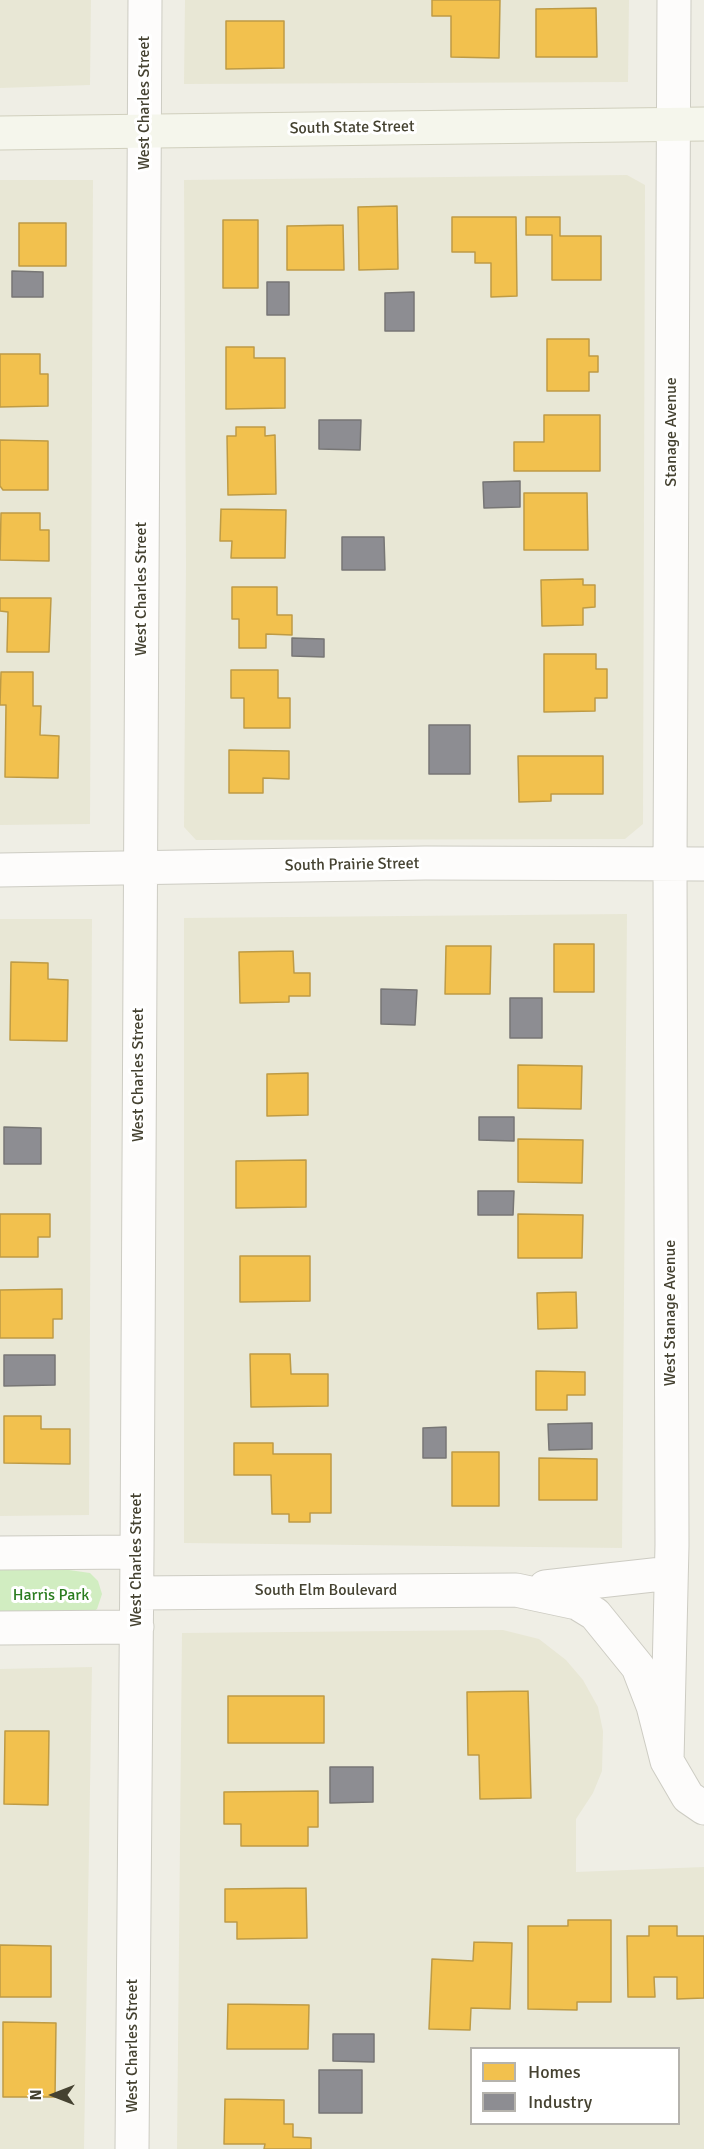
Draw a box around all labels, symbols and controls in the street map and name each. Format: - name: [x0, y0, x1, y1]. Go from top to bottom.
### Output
- street label: West Charles Street: [135, 36, 155, 170]
- street label: South State Street: [289, 117, 415, 139]
- street label: Stanage Avenue: [662, 377, 682, 487]
- street label: West Charles Street: [132, 522, 152, 656]
- street label: South Prairie Street: [285, 854, 419, 876]
- street label: West Charles Street: [129, 1008, 149, 1142]
- street label: West Stanage Avenue: [661, 1240, 681, 1386]
- street label: West Charles Street: [127, 1493, 147, 1627]
- street label: South Elm Boulevard: [255, 1581, 397, 1601]
- park label: Harris Park: [13, 1586, 89, 1606]
- street label: West Charles Street: [123, 1979, 143, 2113]
- legend: [470, 2047, 680, 2125]
- text: Homes: [528, 2061, 581, 2083]
- north arrow: [24, 2065, 84, 2125]
- text: N: [26, 2089, 46, 2101]
- text: Industry: [528, 2091, 592, 2113]

